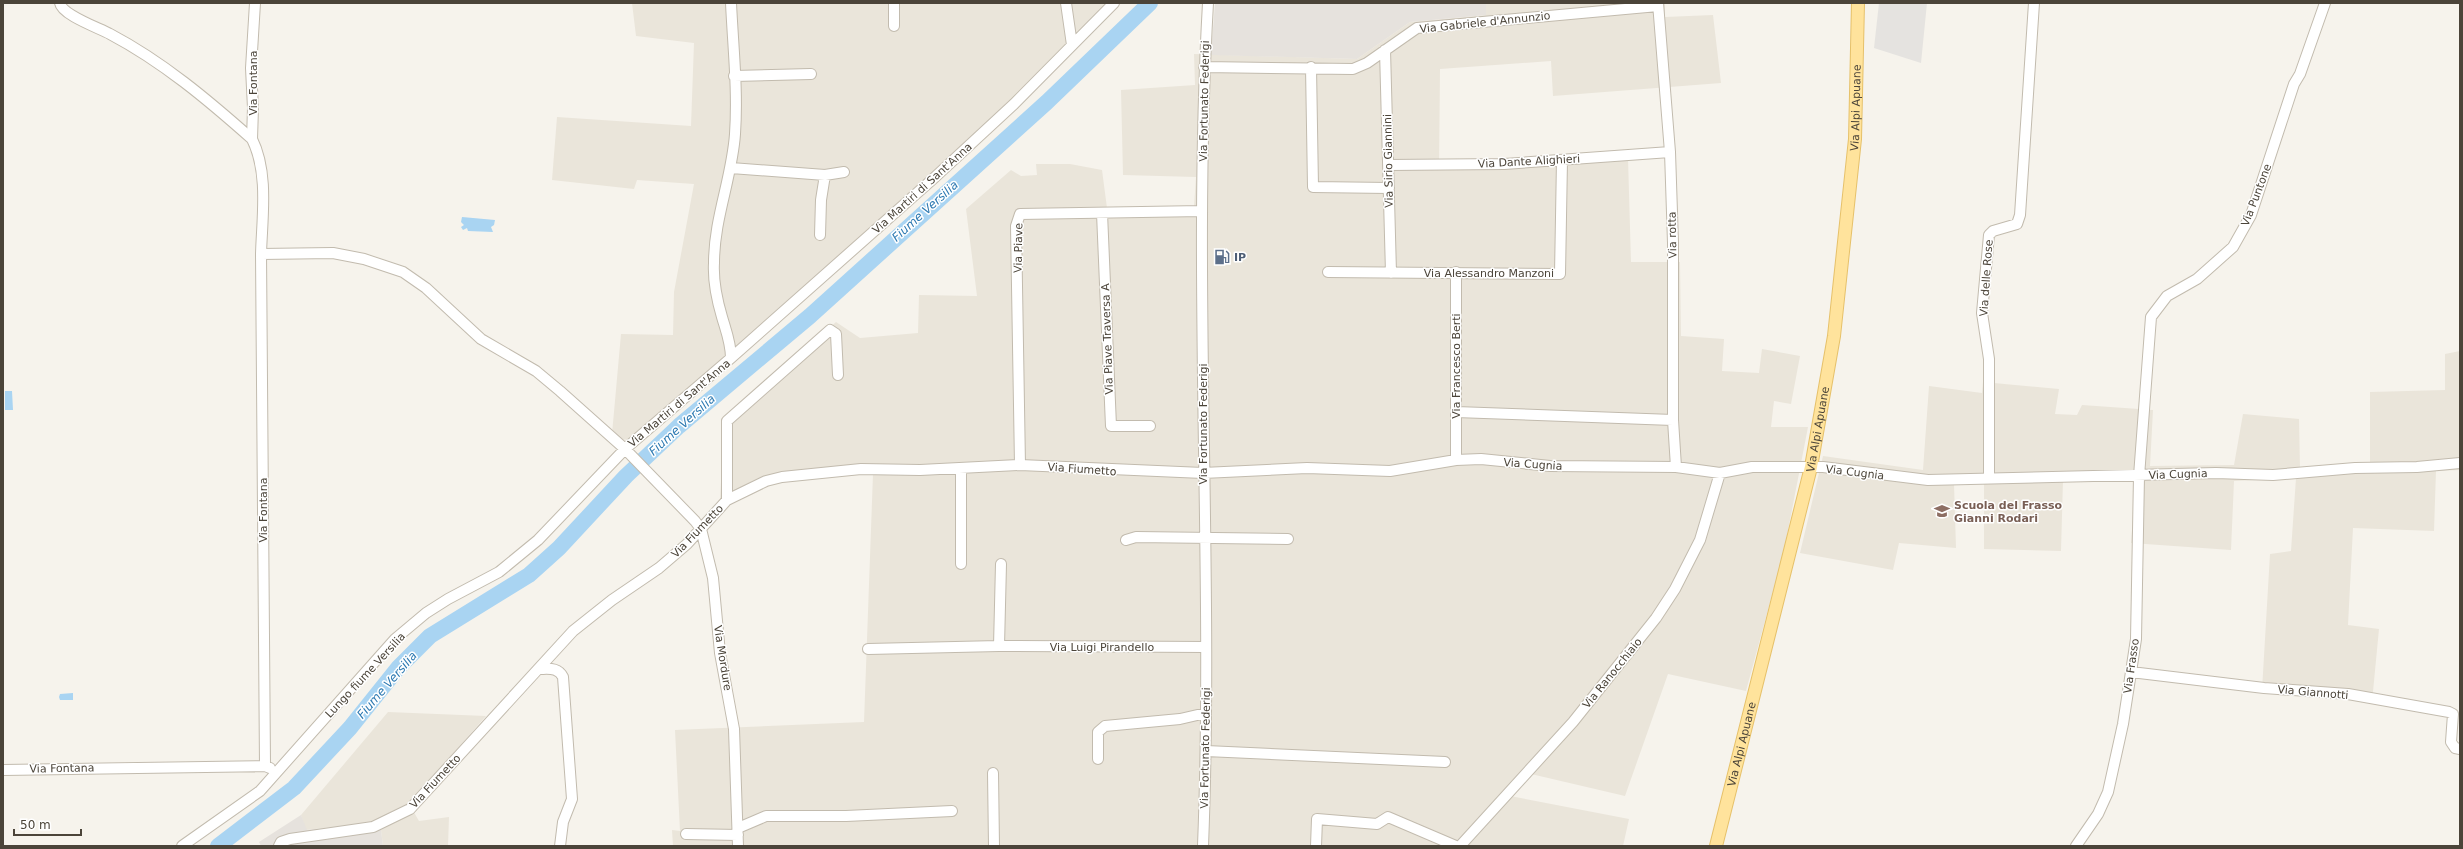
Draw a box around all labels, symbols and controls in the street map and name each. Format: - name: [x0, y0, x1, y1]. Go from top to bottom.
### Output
- street label: Via Gabriele d'Annunzio: [1419, 9, 1551, 36]
- street label: Via Fortunato Federigi: [1197, 40, 1212, 162]
- street label: Via Fontana: [247, 51, 260, 115]
- street label: Via Alpi Apuane: [1848, 64, 1864, 152]
- street label: Via Sirio Giannini: [1381, 114, 1396, 208]
- street label: Via Martiri di Sant'Anna: [870, 140, 975, 237]
- street label: Via Dante Alighieri: [1478, 152, 1580, 171]
- street label: Via Puntone: [2239, 162, 2274, 228]
- water label: Fiume Versilia: [889, 178, 961, 244]
- street label: Via rotta: [1666, 211, 1679, 259]
- street label: Via Piave: [1012, 223, 1025, 273]
- street label: Via delle Rose: [1977, 239, 1996, 317]
- fuel station icon: IP: [1213, 248, 1231, 266]
- place label: IP: [1234, 251, 1246, 264]
- street label: Via Alessandro Manzoni: [1424, 267, 1554, 280]
- street label: Via Piave Traversa A: [1099, 283, 1116, 395]
- street label: Via Francesco Berti: [1450, 313, 1463, 419]
- street label: Via Martiri di Sant'Anna: [626, 357, 733, 450]
- street label: Via Fortunato Federigi: [1197, 363, 1210, 485]
- street label: Via Alpi Apuane: [1804, 385, 1832, 474]
- water label: Fiume Versilia: [646, 392, 718, 458]
- street label: Via Cugnia: [1503, 456, 1563, 473]
- street label: Via Fiumetto: [1047, 461, 1117, 478]
- street label: Via Cugnia: [1825, 462, 1885, 483]
- street label: Via Cugnia: [2148, 467, 2208, 482]
- street label: Via Fontana: [257, 478, 270, 542]
- place label: Scuola del Frasso Gianni Rodari: [1954, 499, 2063, 525]
- street label: Via Fiumetto: [669, 502, 726, 561]
- school or university icon: Scuola del Frasso Gianni Rodari: [1933, 502, 1951, 520]
- street label: Via Mordure: [711, 624, 734, 692]
- street label: Lungo fiume Versilia: [323, 630, 408, 721]
- street label: Via Ranocchiaio: [1580, 635, 1645, 711]
- street label: Via Frasso: [2121, 637, 2142, 694]
- street label: Via Luigi Pirandello: [1050, 641, 1154, 654]
- water label: Fiume Versilia: [354, 649, 420, 721]
- street label: Via Giannotti: [2277, 683, 2349, 702]
- street label: Via Fortunato Federigi: [1198, 687, 1213, 809]
- street label: Via Alpi Apuane: [1725, 700, 1759, 788]
- street label: Via Fiumetto: [407, 751, 464, 811]
- street label: Via Fontana: [29, 761, 95, 776]
- scale bar: [14, 811, 81, 837]
- text: 50 m: [20, 818, 51, 832]

